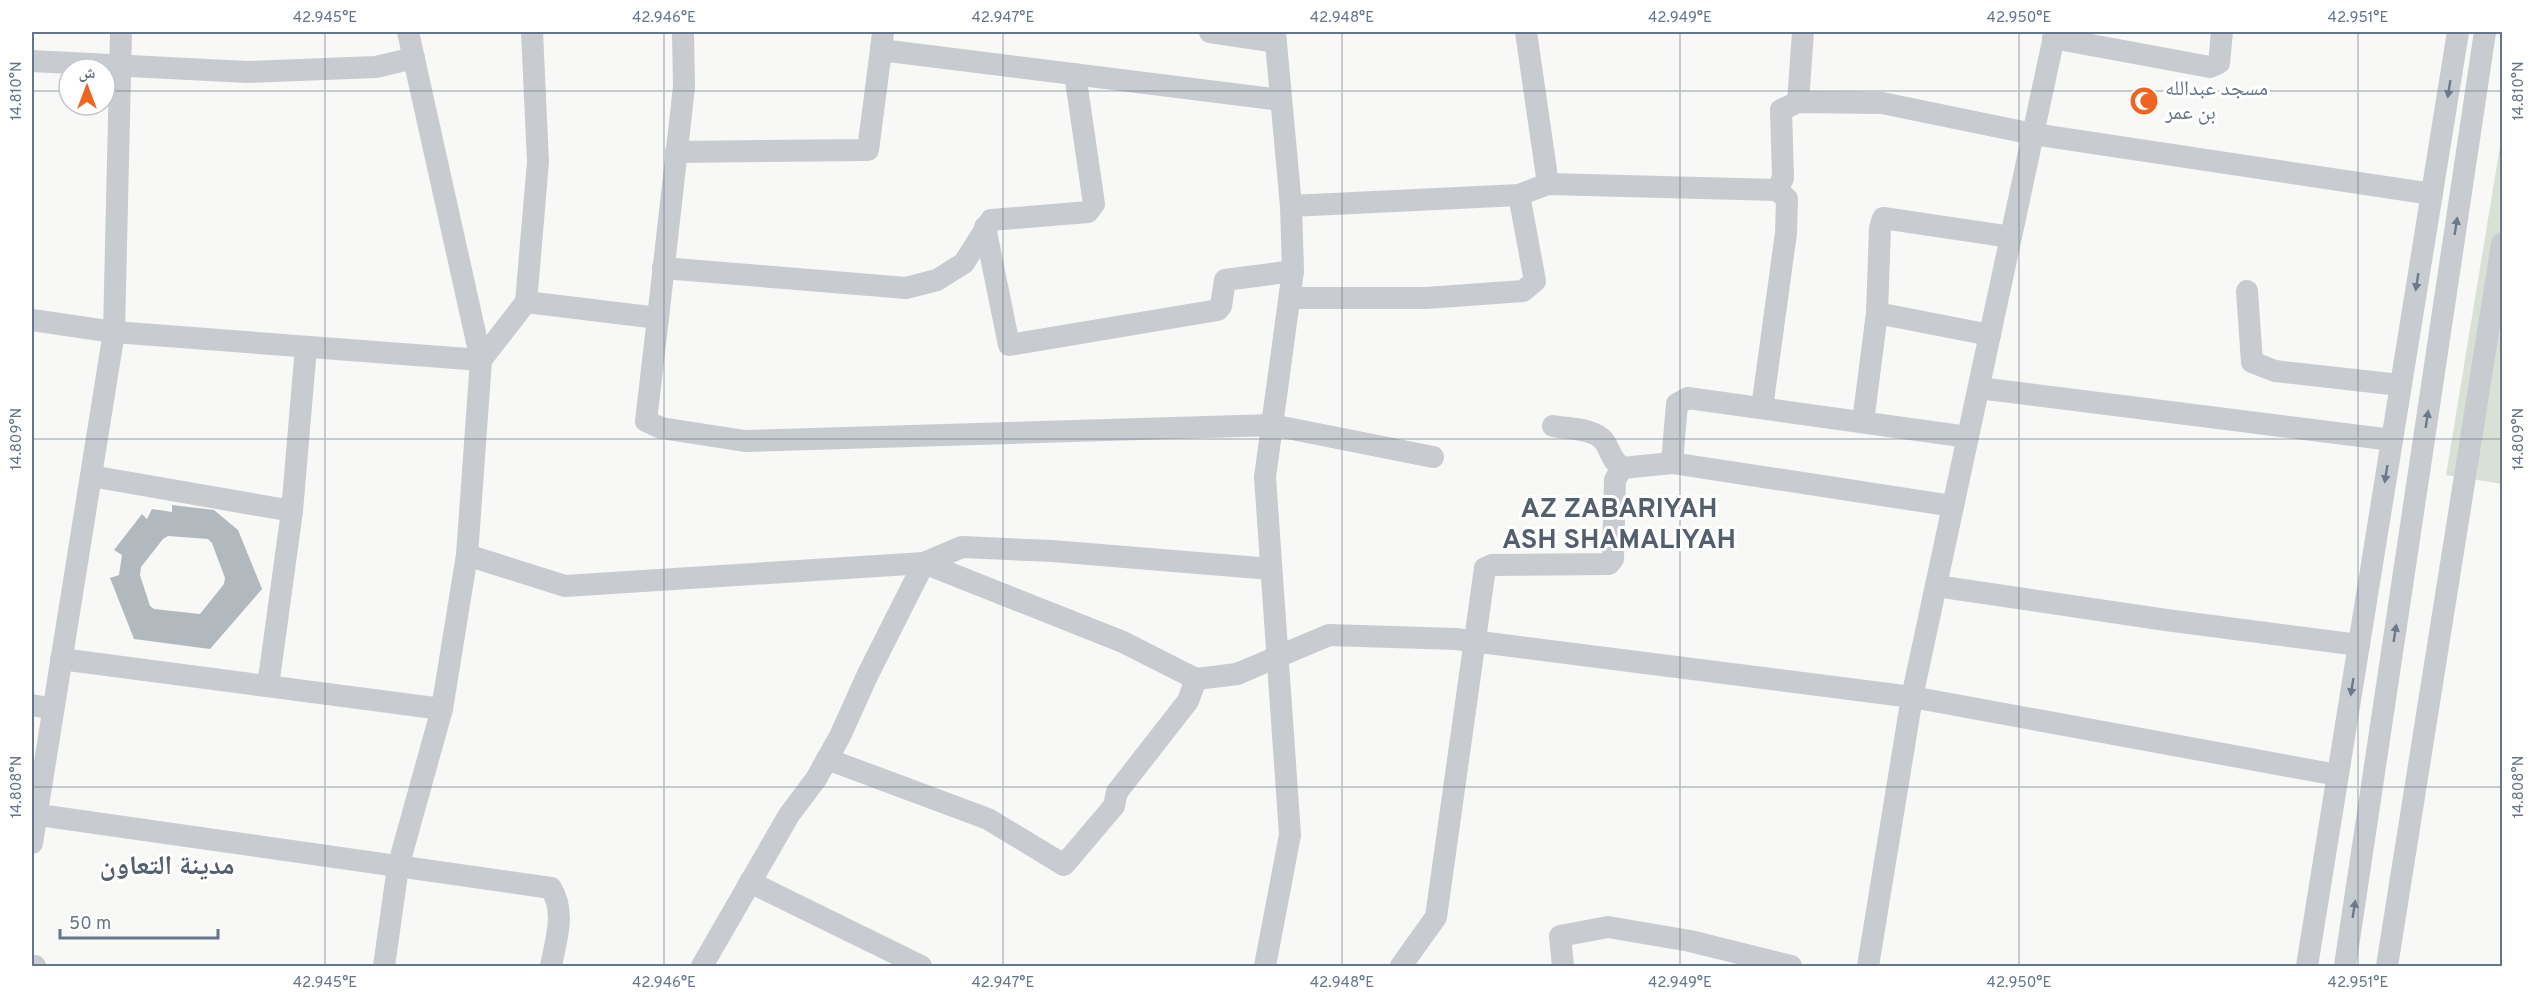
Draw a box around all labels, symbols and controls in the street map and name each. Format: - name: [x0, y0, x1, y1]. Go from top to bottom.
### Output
- text: 42.945°E: [293, 9, 357, 28]
- text: 42.946°E: [632, 9, 696, 28]
- text: 42.947°E: [972, 9, 1034, 28]
- text: 42.948°E: [1310, 9, 1374, 28]
- text: 42.949°E: [1648, 9, 1712, 28]
- text: 42.950°E: [1987, 9, 2051, 28]
- text: 42.951°E: [2328, 9, 2388, 28]
- north arrow: [57, 57, 117, 117]
- text: 14.810°N: [8, 61, 27, 121]
- text: 14.810°N: [2510, 61, 2529, 121]
- text: ش: [79, 64, 96, 84]
- place label: مسجد عبدالله بن عمر: [2164, 76, 2268, 127]
- one-way arrow: [2444, 80, 2453, 99]
- mosque icon: مسجد عبدالله بن عمر: [2128, 85, 2160, 117]
- one-way arrow: [2452, 217, 2461, 236]
- one-way arrow: [2413, 272, 2422, 291]
- text: 14.809°N: [8, 408, 27, 470]
- text: 14.809°N: [2510, 408, 2529, 470]
- one-way arrow: [2423, 409, 2432, 428]
- one-way arrow: [2381, 465, 2390, 484]
- district label: AZ ZABARIYAH ASH SHAMALIYAH: [1502, 493, 1736, 558]
- one-way arrow: [2391, 623, 2400, 642]
- one-way arrow: [2347, 678, 2356, 697]
- text: 14.808°N: [8, 756, 27, 818]
- text: 14.808°N: [2510, 756, 2529, 818]
- district label: مدينة التعاون: [99, 850, 235, 884]
- one-way arrow: [2349, 899, 2358, 918]
- scale bar: [60, 902, 218, 940]
- text: 50 m: [69, 913, 111, 936]
- text: 42.945°E: [293, 974, 357, 993]
- text: 42.946°E: [632, 974, 696, 993]
- text: 42.947°E: [972, 974, 1034, 993]
- text: 42.948°E: [1310, 974, 1374, 993]
- text: 42.949°E: [1648, 974, 1712, 993]
- text: 42.950°E: [1987, 974, 2051, 993]
- text: 42.951°E: [2328, 974, 2388, 993]

